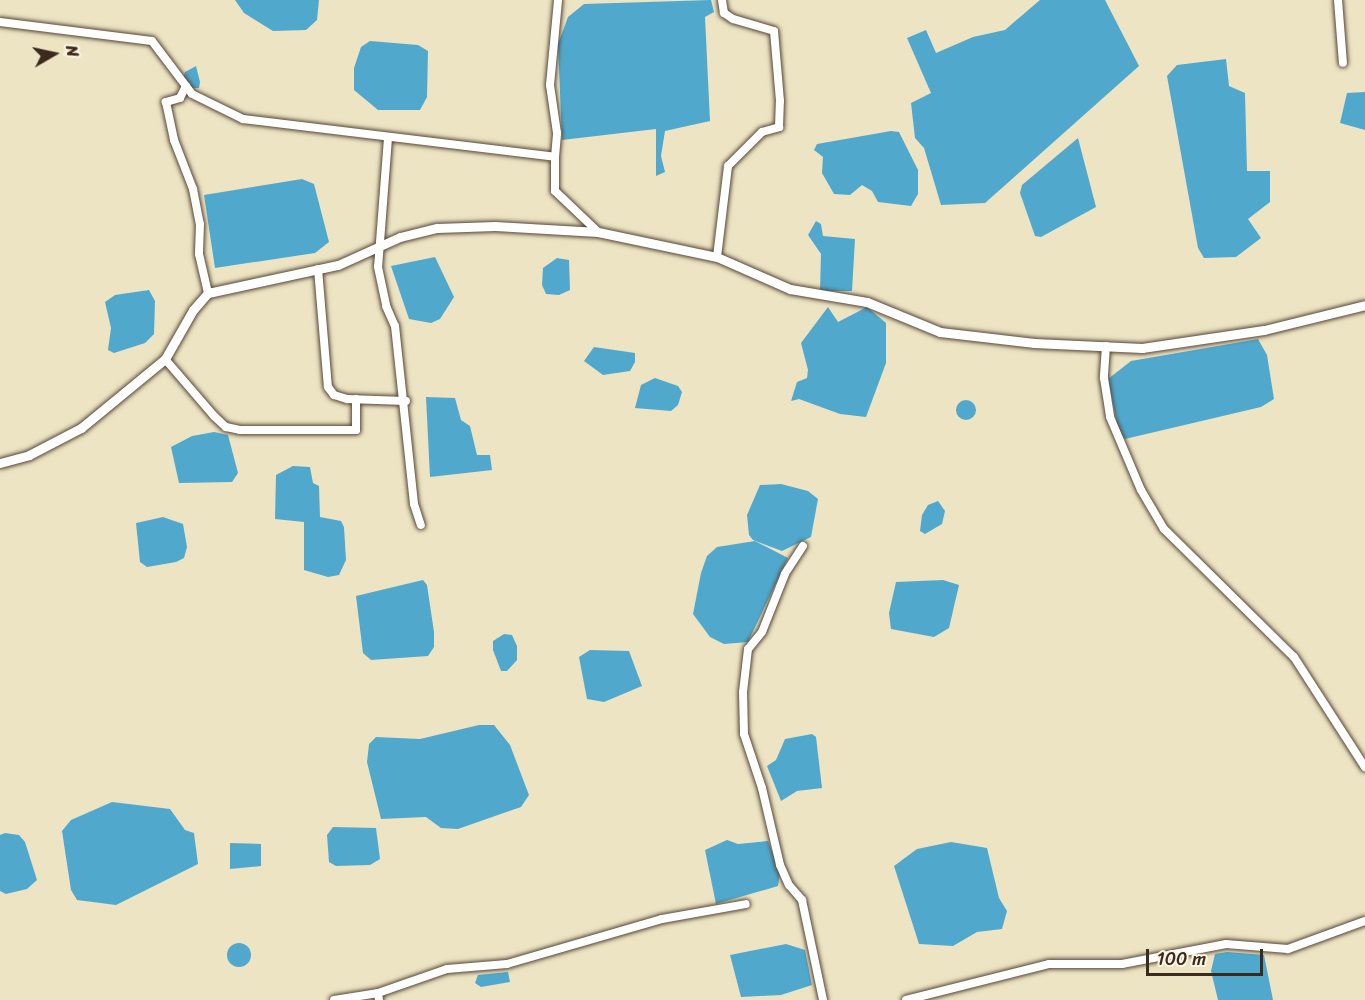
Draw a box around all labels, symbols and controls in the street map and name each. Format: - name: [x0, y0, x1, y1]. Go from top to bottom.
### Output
- north arrow: [24, 24, 84, 84]
- text: N: [57, 43, 87, 59]
- scale bar: [1149, 937, 1266, 975]
- text: 100 m: [1157, 943, 1206, 975]

